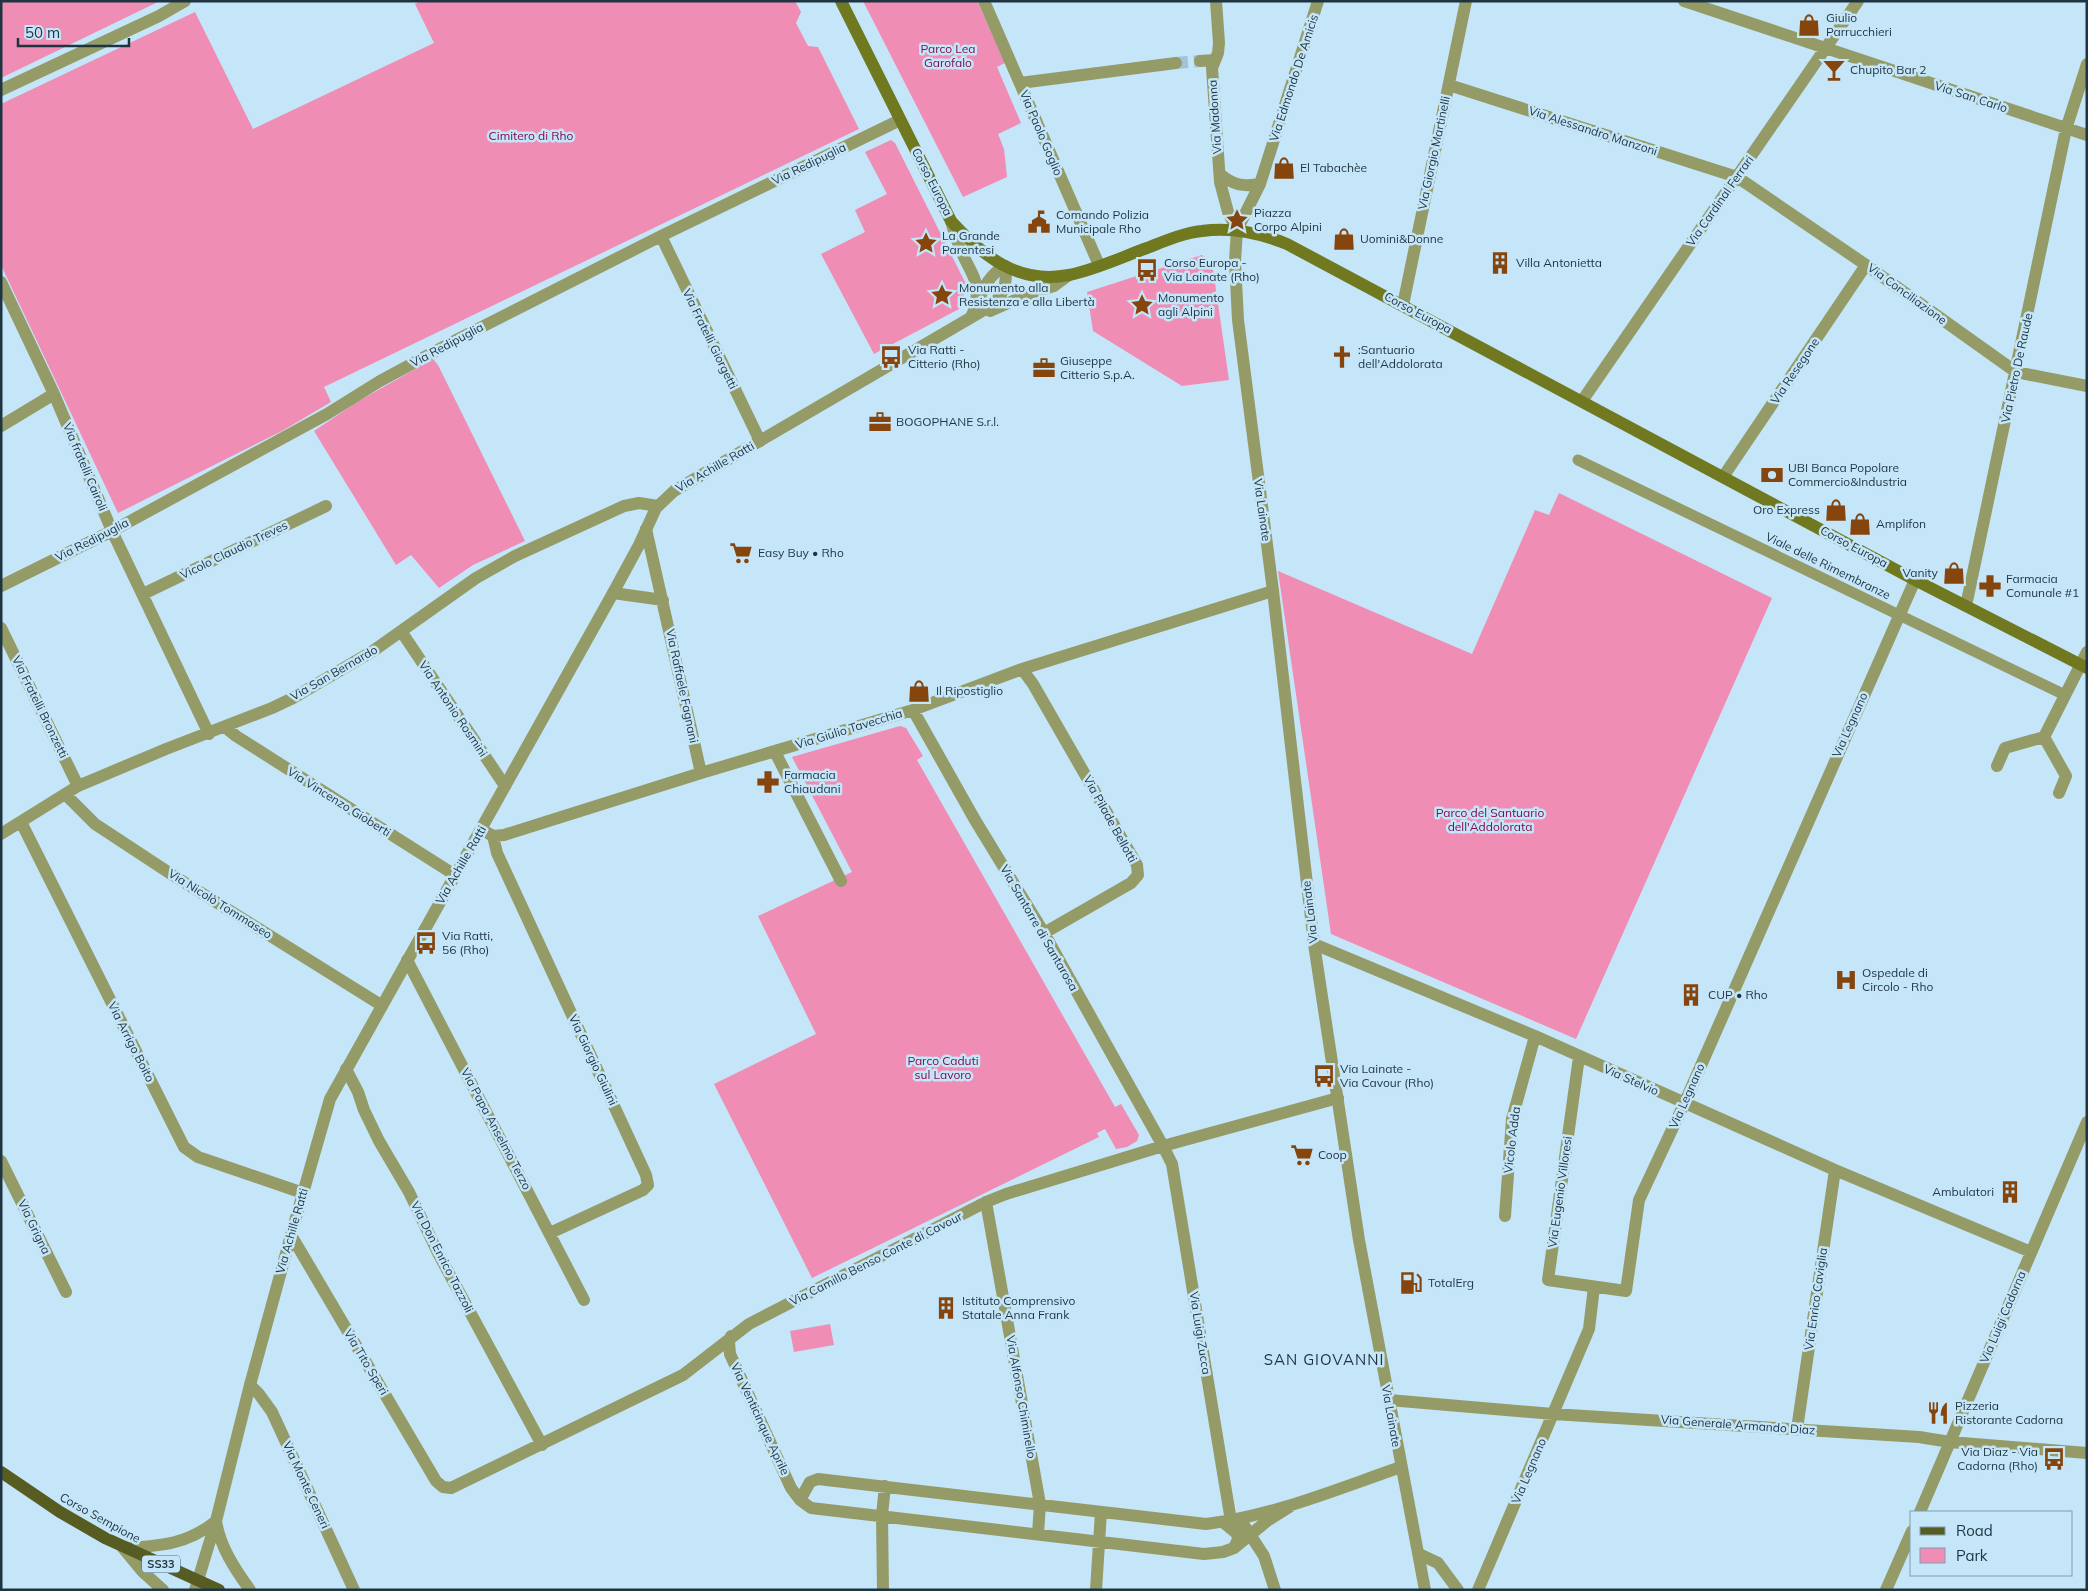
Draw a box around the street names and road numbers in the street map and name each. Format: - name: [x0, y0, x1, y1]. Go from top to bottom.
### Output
- street label: Via Edmondo De Amicis: [1266, 12, 1321, 143]
- street label: Via San Carlo: [1933, 78, 2010, 115]
- street label: Via Madonna: [1204, 79, 1225, 155]
- street label: Via Paolo Goglio: [1017, 88, 1066, 178]
- street label: Via Giorgio Martinelli: [1414, 95, 1453, 211]
- street label: Via Alessandro Manzoni: [1527, 103, 1660, 159]
- street label: Via Redipuglia: [769, 139, 848, 188]
- street label: Corso Europa: [909, 145, 956, 218]
- street label: Via Cardinal Ferrari: [1683, 152, 1757, 249]
- street label: Via Conciliazione: [1865, 260, 1950, 327]
- street label: Via Fratelli Giorgetti: [680, 286, 741, 391]
- street label: Corso Europa: [1382, 288, 1455, 337]
- street label: Via Pietro De Raude: [1998, 312, 2035, 424]
- street label: Via Redipuglia: [408, 319, 486, 370]
- street label: Via Resegone: [1767, 335, 1822, 407]
- street label: Via fratelli Cairoli: [60, 420, 111, 513]
- street label: Via Achille Ratti: [673, 438, 757, 495]
- street label: Via Lainate: [1251, 478, 1274, 542]
- street label: Via Redipuglia: [52, 515, 131, 565]
- street label: Vicolo Claudio Treves: [178, 517, 290, 582]
- street label: Corso Europa: [1818, 522, 1891, 571]
- street label: Viale delle Rimembranze: [1763, 529, 1893, 602]
- street label: Via Raffaele Fagnani: [663, 627, 702, 744]
- street label: Via San Bernardo: [288, 641, 380, 704]
- street label: Via Fratelli Bronzetti: [9, 653, 72, 761]
- street label: Via Antonio Rosmini: [416, 658, 491, 760]
- street label: Via Legnano: [1828, 690, 1871, 760]
- street label: Via Giulio Tavecchia: [794, 705, 904, 752]
- street label: Via Vincenzo Gioberti: [285, 764, 394, 840]
- street label: Via Pilade Bellotti: [1080, 773, 1141, 865]
- street label: Via Achille Ratti: [432, 823, 489, 907]
- street label: Via Santorre di Santarosa: [997, 862, 1082, 993]
- street label: Via Nicolò Tommaseo: [166, 866, 275, 942]
- street label: Via Lainate: [1298, 880, 1321, 944]
- street label: Via Arrigo Boito: [105, 999, 158, 1085]
- street label: Via Giorgio Giulini: [566, 1012, 621, 1108]
- street label: Via Stelvio: [1601, 1061, 1661, 1098]
- street label: Via Legnano: [1665, 1061, 1708, 1131]
- street label: Via Papa Anselmo Terzo: [458, 1065, 535, 1192]
- street label: Vicolo Adda: [1500, 1106, 1523, 1174]
- street label: Via Eugenio Villoresi: [1544, 1135, 1575, 1249]
- street label: Via Achille Ratti: [272, 1186, 311, 1275]
- street label: Via Grigna: [15, 1197, 54, 1257]
- street label: Via Don Enrico Tazzoli: [408, 1199, 477, 1315]
- street label: Via Camillo Benso Conte di Cavour: [787, 1208, 965, 1309]
- street label: Via Enrico Caviglia: [1801, 1247, 1830, 1351]
- street label: Via Luigi Cadorna: [1976, 1268, 2029, 1365]
- street label: Via Luigi Zucca: [1187, 1290, 1214, 1376]
- street label: Via Tito Speri: [341, 1326, 392, 1398]
- street label: Via Alfonso Chiminello: [1003, 1334, 1040, 1460]
- street label: Via Venticinque Aprile: [728, 1360, 793, 1477]
- street label: Via Lainate: [1379, 1384, 1404, 1448]
- street label: Via Generale Armando Diaz: [1660, 1412, 1816, 1437]
- street label: Via Legnano: [1508, 1436, 1549, 1506]
- street label: Via Monte Ceneri: [280, 1439, 333, 1531]
- street label: Corso Sempione: [57, 1489, 143, 1546]
- road number: SS33: [142, 1556, 180, 1572]

